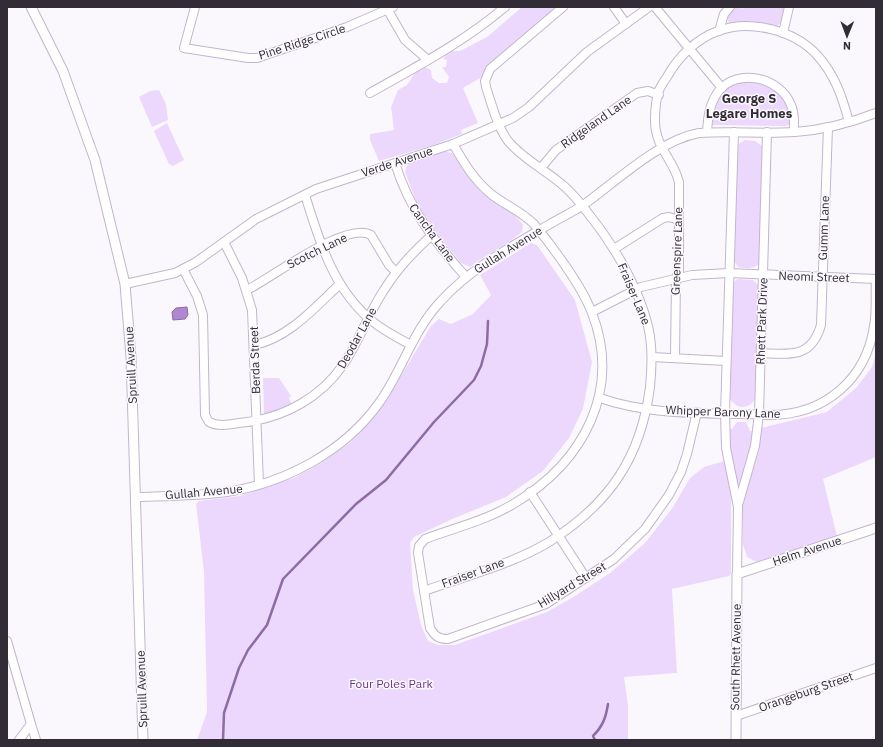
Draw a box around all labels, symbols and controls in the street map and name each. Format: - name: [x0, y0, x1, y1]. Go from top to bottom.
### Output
- north arrow: [827, 16, 867, 56]
- street label: Pine Ridge Circle: [256, 20, 348, 63]
- text: N: [843, 39, 851, 53]
- district label: George S Legare Homes: [706, 90, 793, 122]
- street label: Ridgeland Lane: [558, 92, 634, 151]
- street label: Verde Avenue: [359, 143, 435, 180]
- street label: Gumm Lane: [815, 195, 832, 261]
- street label: Cancha Lane: [406, 201, 459, 265]
- street label: Greenspire Lane: [667, 206, 686, 295]
- street label: Gullah Avenue: [471, 222, 545, 277]
- street label: Scotch Lane: [284, 229, 350, 272]
- street label: Fraiser Lane: [615, 261, 654, 327]
- street label: Neomi Street: [778, 268, 850, 285]
- street label: Rhett Park Drive: [752, 277, 771, 365]
- street label: Deodar Lane: [334, 304, 380, 371]
- street label: Spruill Avenue: [121, 326, 140, 404]
- street label: Berda Street: [246, 326, 263, 394]
- street label: Whipper Barony Lane: [665, 402, 781, 421]
- street label: Gullah Avenue: [165, 481, 244, 502]
- street label: Helm Avenue: [770, 532, 844, 569]
- street label: Fraiser Lane: [439, 554, 507, 591]
- street label: Hillyard Street: [535, 558, 609, 611]
- street label: South Rhett Avenue: [727, 603, 744, 710]
- street label: Spruill Avenue: [133, 650, 150, 728]
- street label: Orangeburg Street: [757, 668, 855, 715]
- park label: Four Poles Park: [349, 676, 434, 691]

